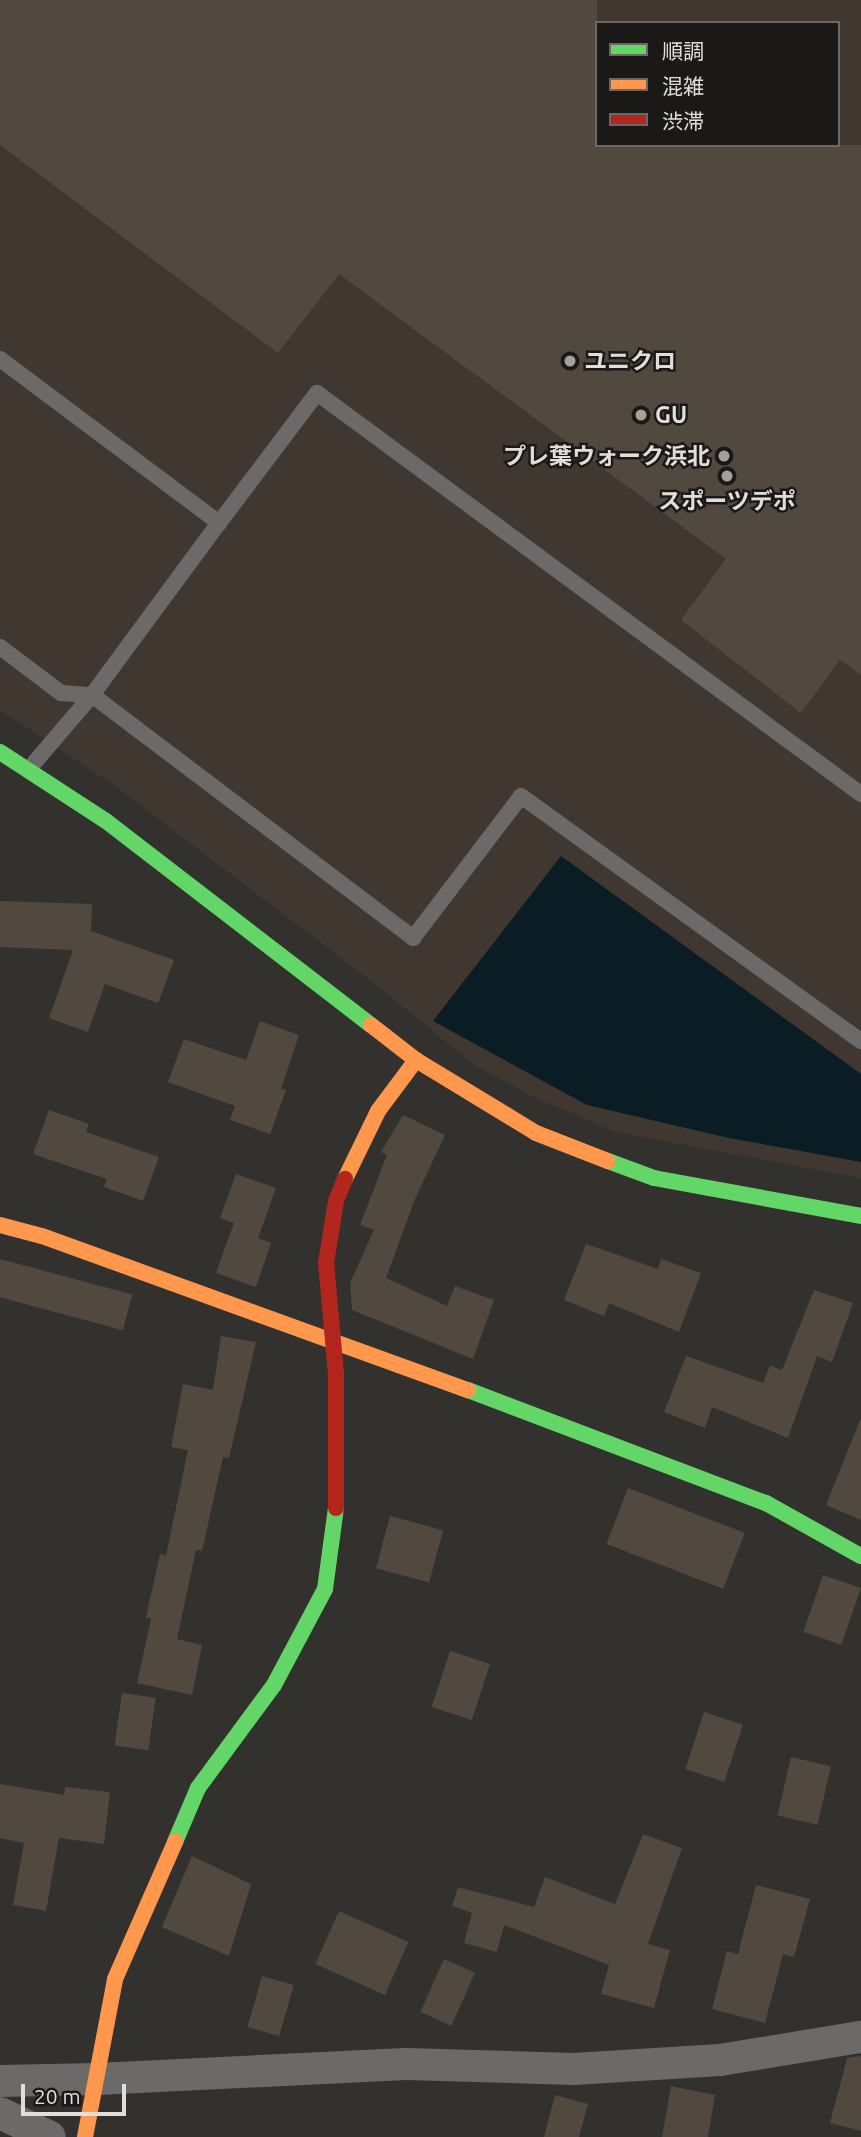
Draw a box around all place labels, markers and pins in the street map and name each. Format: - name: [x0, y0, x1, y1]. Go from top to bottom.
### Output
- place label: ユニクロ: [584, 347, 676, 375]
- marker: ユニクロ: [562, 353, 578, 369]
- place label: GU: [655, 401, 687, 429]
- marker: GU: [633, 407, 649, 423]
- place label: プレ葉ウォーク浜北: [503, 442, 710, 470]
- marker: プレ葉ウォーク浜北: [716, 448, 732, 464]
- marker: スポーツデポ: [719, 468, 735, 484]
- place label: スポーツデポ: [658, 487, 796, 515]

